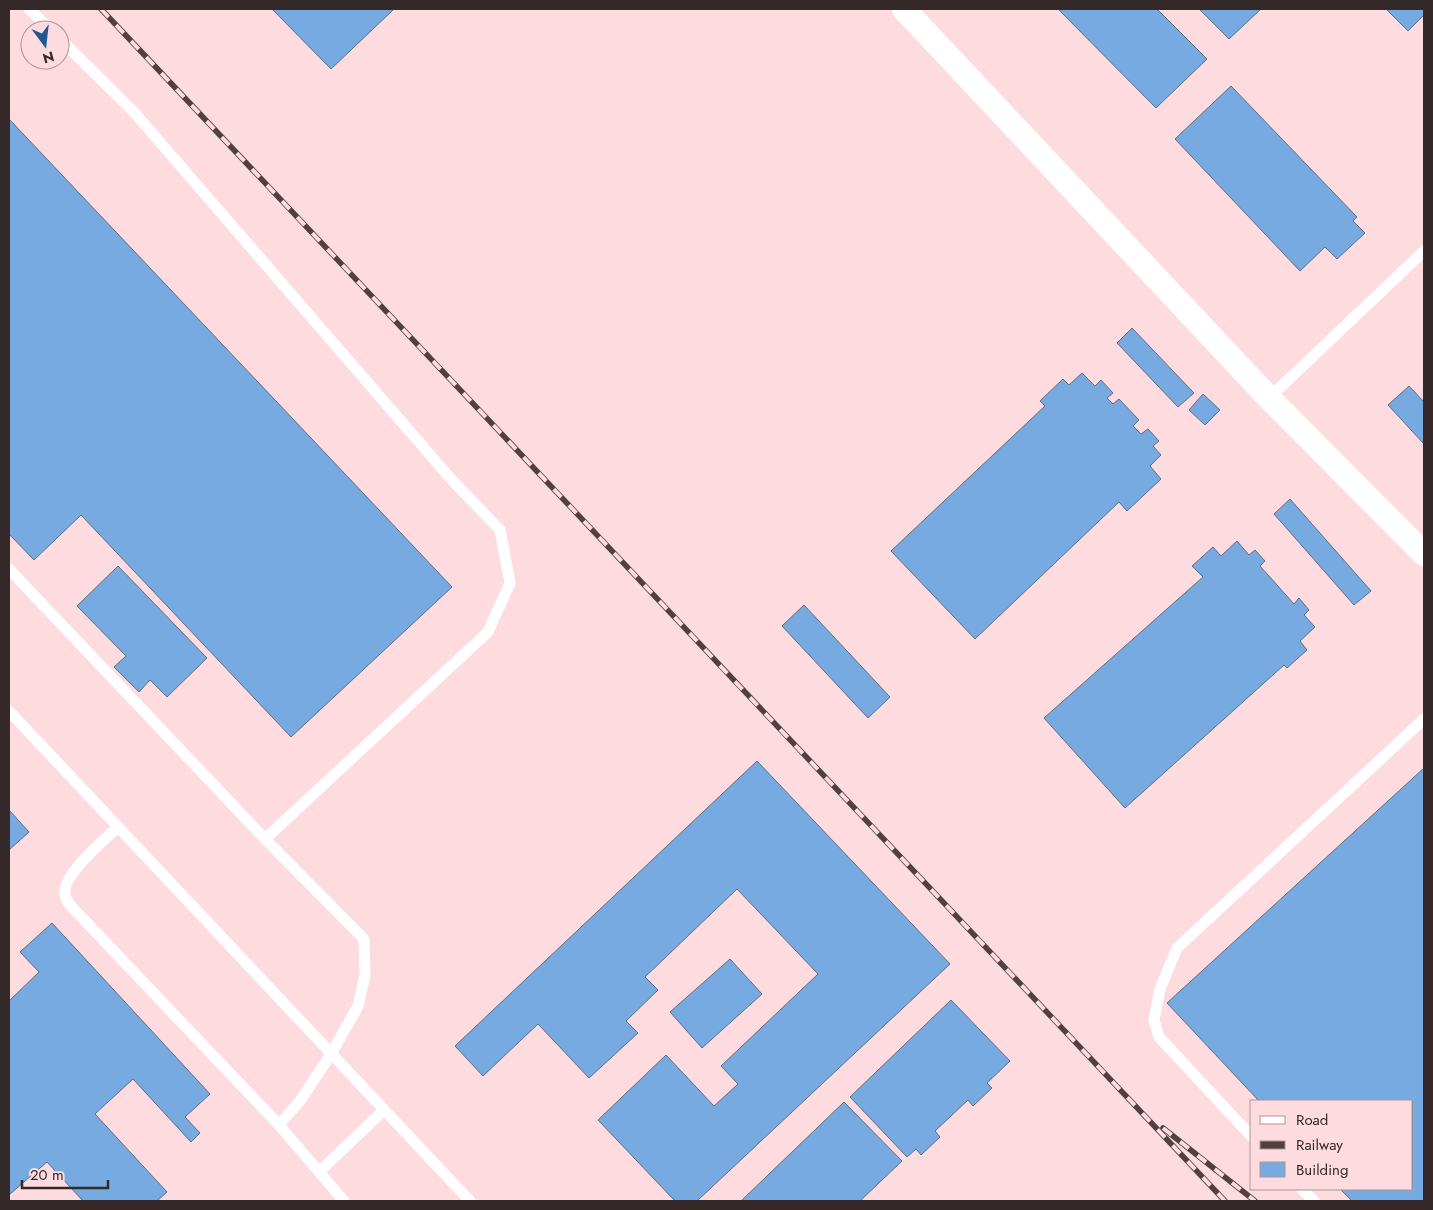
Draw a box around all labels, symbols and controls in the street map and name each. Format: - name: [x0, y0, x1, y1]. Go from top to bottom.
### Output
- north arrow: [20, 20, 70, 70]
- text: N: [40, 46, 56, 69]
- legend: [1250, 1100, 1413, 1190]
- text: Road: [1296, 1109, 1328, 1131]
- text: Railway: [1296, 1134, 1343, 1156]
- scale bar: [22, 1158, 109, 1190]
- text: Building: [1296, 1159, 1348, 1181]
- text: 20 m: [30, 1164, 64, 1186]

